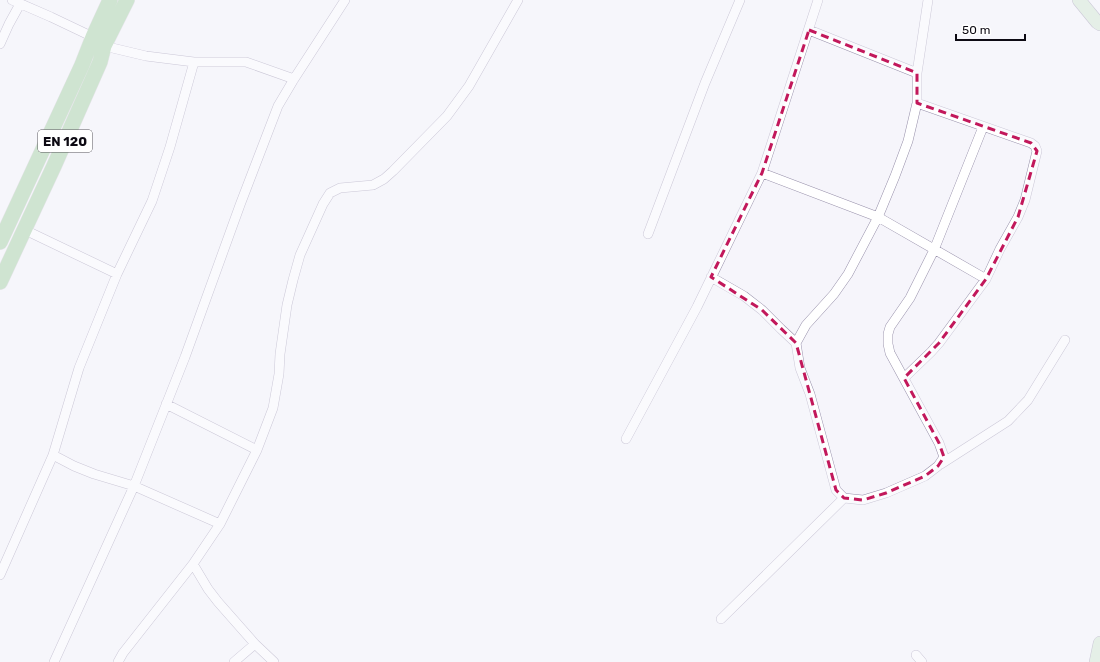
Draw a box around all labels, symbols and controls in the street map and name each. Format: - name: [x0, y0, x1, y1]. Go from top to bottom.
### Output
- scale bar: [956, 16, 1025, 42]
- text: 50 m: [962, 23, 990, 37]
- road number: EN 120: [38, 130, 92, 152]

